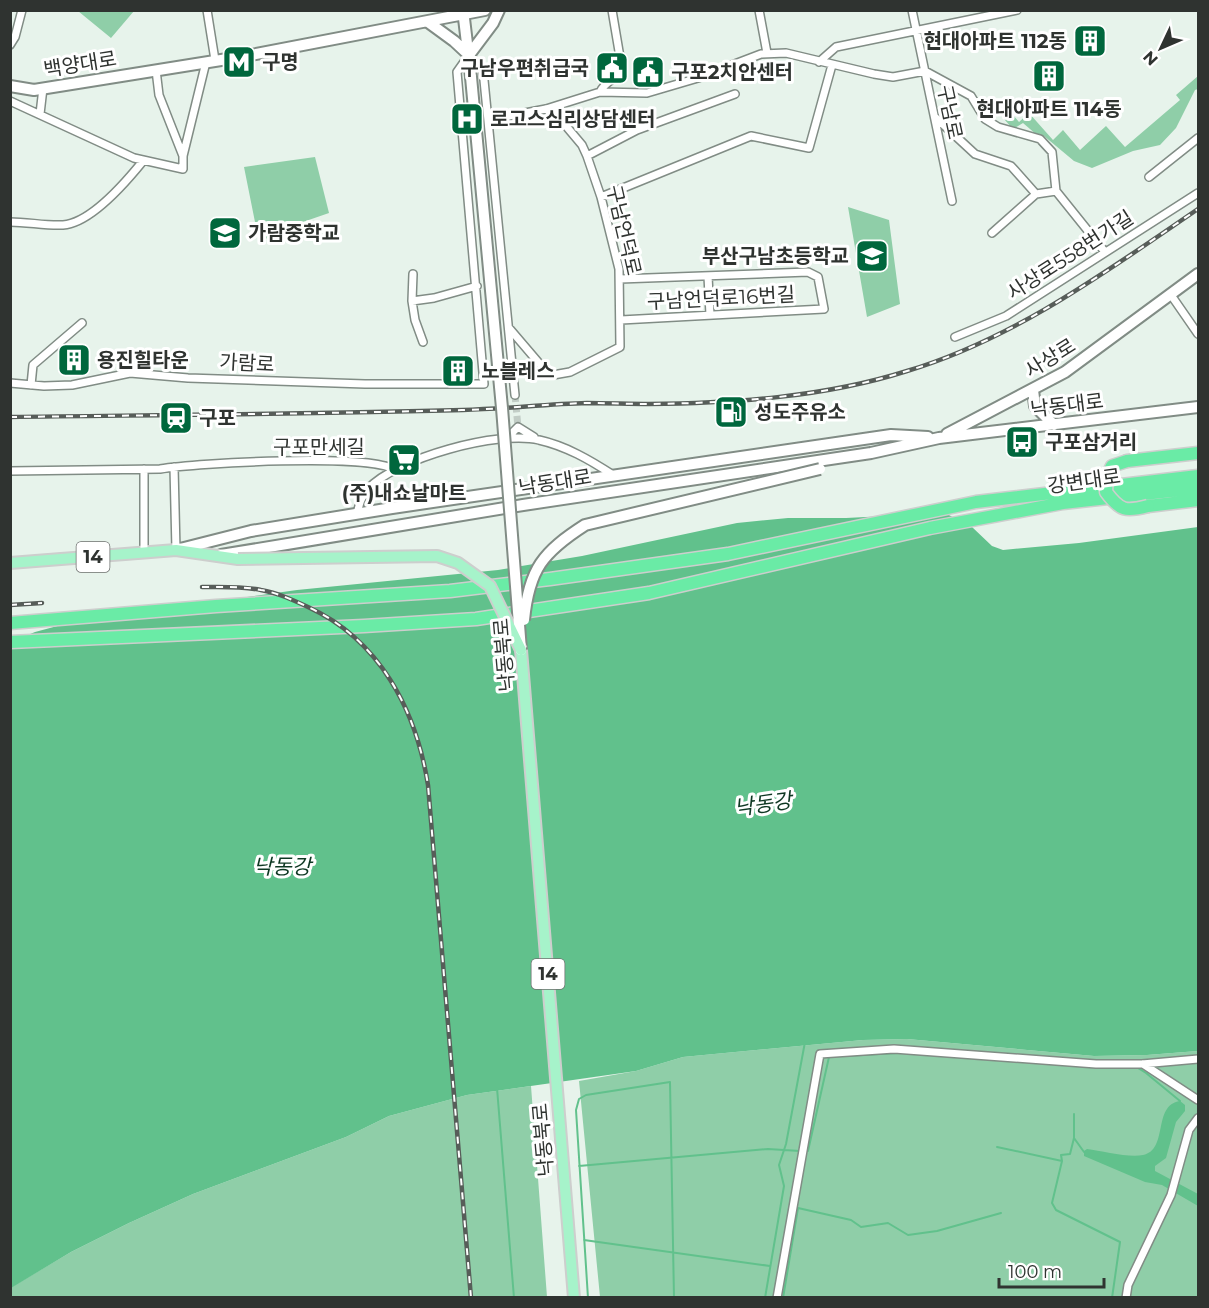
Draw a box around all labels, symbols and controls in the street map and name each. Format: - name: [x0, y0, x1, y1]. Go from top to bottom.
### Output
- north arrow: [1131, 18, 1191, 78]
- building icon: 현대아파트 112동: [1072, 23, 1108, 59]
- place label: 현대아파트 112동: [923, 29, 1067, 53]
- metro station icon: 구명: [221, 44, 257, 80]
- street label: 백양대로: [42, 46, 118, 82]
- text: N: [1139, 47, 1162, 69]
- place label: 구명: [262, 50, 299, 74]
- public building icon: 구남우편취급국: [594, 50, 630, 86]
- public building icon: 구포2치안센터: [630, 54, 666, 90]
- place label: 구남우편취급국: [460, 56, 589, 80]
- building icon: 현대아파트 114동: [1031, 58, 1067, 94]
- place label: 구포2치안센터: [671, 60, 793, 84]
- street label: 구남로: [933, 83, 967, 141]
- place label: 현대아파트 114동: [976, 97, 1122, 121]
- hospital icon: 로고스심리상담센터: [449, 101, 485, 137]
- place label: 로고스심리상담센터: [490, 107, 656, 131]
- street label: 구남언덕로: [602, 182, 646, 278]
- street label: 사상로558번가길: [1002, 205, 1138, 305]
- school or university icon: 가람중학교: [207, 215, 243, 251]
- place label: 가람중학교: [248, 221, 340, 245]
- school or university icon: 부산구남초등학교: [854, 238, 890, 274]
- place label: 부산구남초등학교: [702, 244, 849, 268]
- street label: 구남언덕로16번길: [646, 282, 796, 314]
- street label: 사상로: [1020, 333, 1080, 383]
- building icon: 용진힐타운: [56, 342, 92, 378]
- place label: 용진힐타운: [97, 348, 189, 372]
- street label: 가람로: [219, 350, 275, 376]
- building icon: 노블레스: [440, 353, 476, 389]
- place label: 노블레스: [481, 359, 555, 383]
- street label: 낙동대로: [1029, 389, 1105, 421]
- fuel station icon: 성도주유소: [713, 394, 749, 430]
- station icon: 구포: [158, 400, 194, 436]
- place label: 성도주유소: [754, 400, 846, 424]
- place label: 구포: [199, 406, 236, 430]
- bus stop icon: 구포삼거리: [1004, 424, 1040, 460]
- place label: 구포삼거리: [1045, 430, 1137, 454]
- street label: 구포만세길: [273, 435, 365, 459]
- supermarket icon: (주)내쇼날마트: [386, 442, 422, 478]
- street label: 낙동대로: [517, 464, 593, 500]
- street label: 강변대로: [1046, 464, 1122, 498]
- place label: (주)내쇼날마트: [342, 481, 466, 505]
- road number: 14: [76, 542, 110, 572]
- street label: 낙동북로: [489, 617, 519, 693]
- water label: 낙동강: [733, 787, 796, 820]
- water label: 낙동강: [253, 854, 314, 879]
- road number: 14: [532, 959, 564, 989]
- street label: 낙동북로: [528, 1102, 558, 1178]
- scale bar: [999, 1251, 1104, 1289]
- text: 100 m: [1008, 1261, 1062, 1283]

